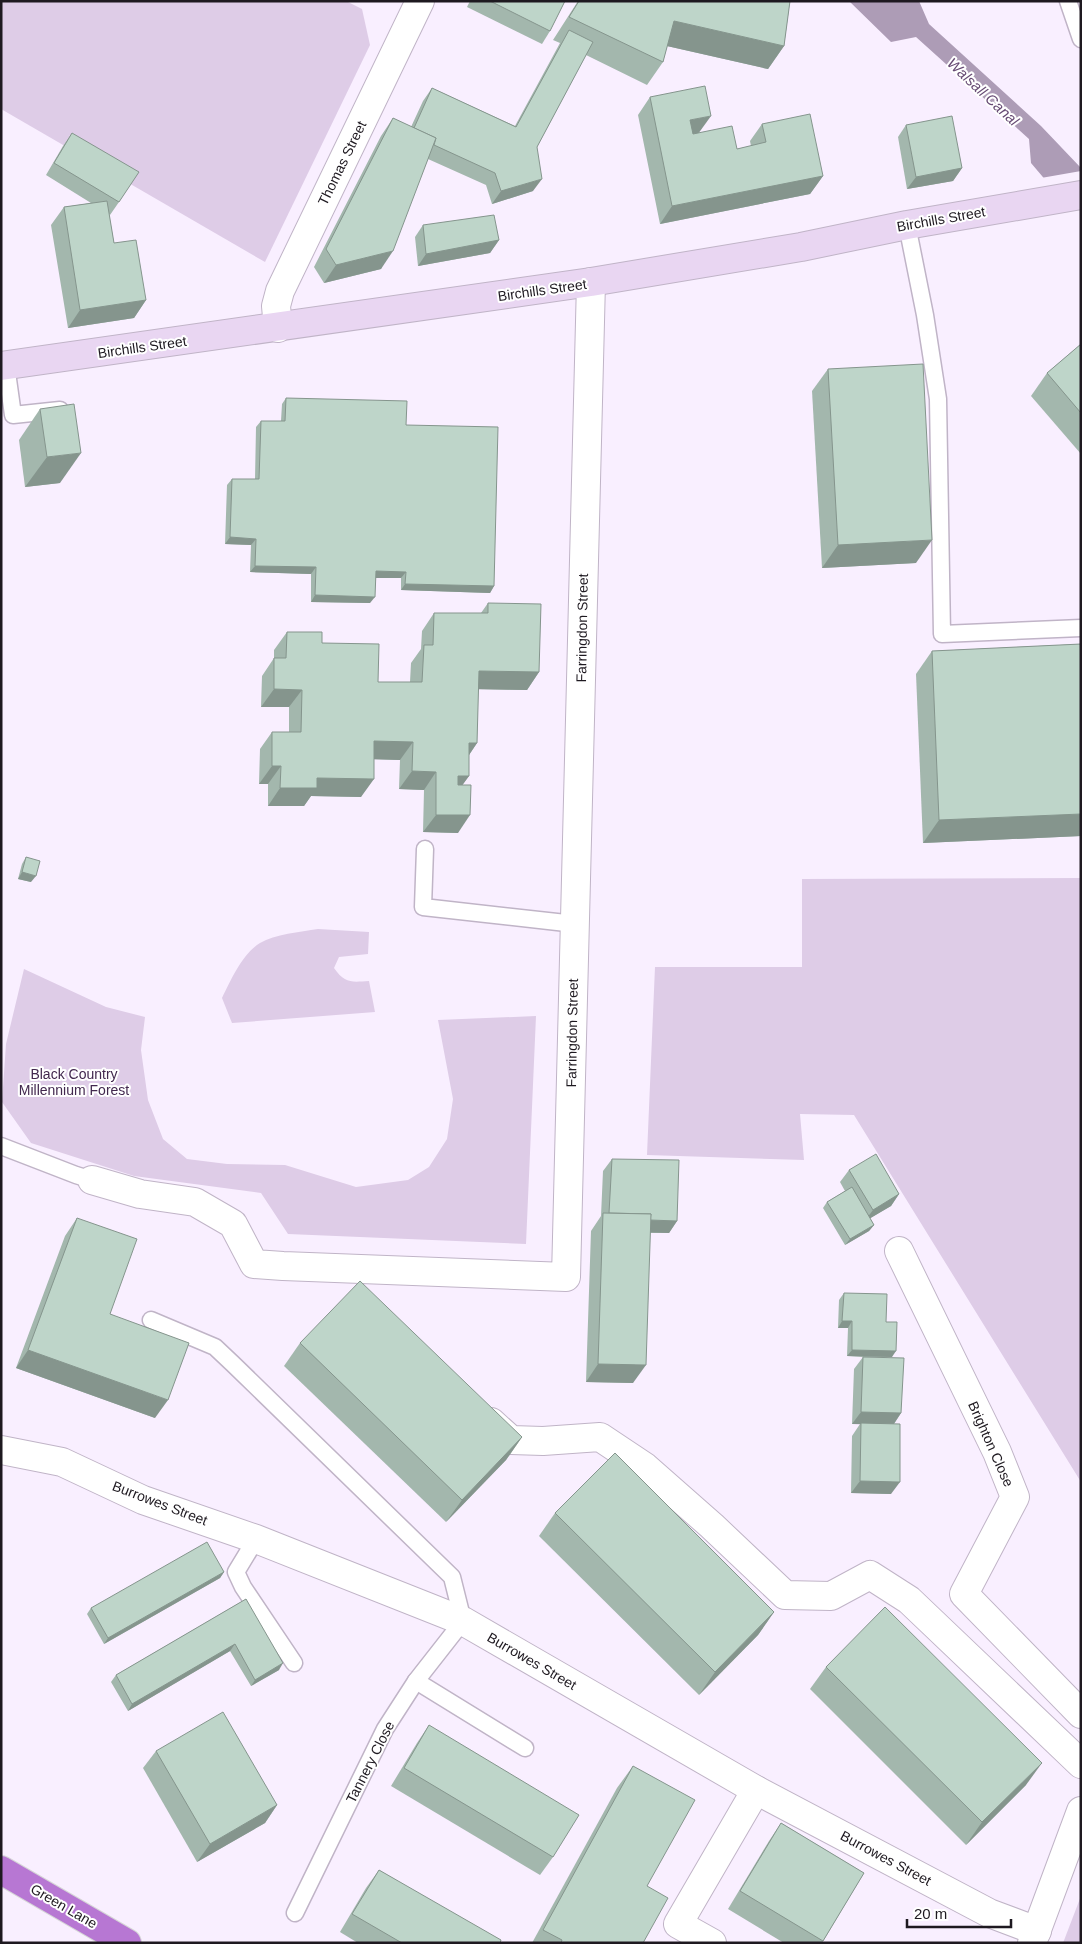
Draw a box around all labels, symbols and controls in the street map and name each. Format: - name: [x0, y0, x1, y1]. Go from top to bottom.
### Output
- water label: Walsall Canal: [944, 54, 1023, 129]
- street label: Thomas Street: [315, 118, 369, 208]
- street label: Birchills Street: [896, 203, 987, 235]
- street label: Birchills Street: [497, 276, 588, 304]
- street label: Birchills Street: [97, 333, 188, 361]
- street label: Farringdon Street: [573, 573, 591, 683]
- street label: Farringdon Street: [563, 978, 581, 1088]
- park label: Black Country Millennium Forest: [19, 1066, 129, 1098]
- street label: Brighton Close: [965, 1399, 1017, 1489]
- street label: Burrowes Street: [110, 1478, 210, 1528]
- street label: Burrowes Street: [485, 1629, 580, 1693]
- street label: Tannery Close: [343, 1718, 398, 1806]
- street label: Burrowes Street: [838, 1827, 934, 1889]
- street label: Green Lane: [28, 1881, 100, 1932]
- scale bar: [907, 1896, 1011, 1928]
- text: 20 m: [914, 1905, 947, 1922]

